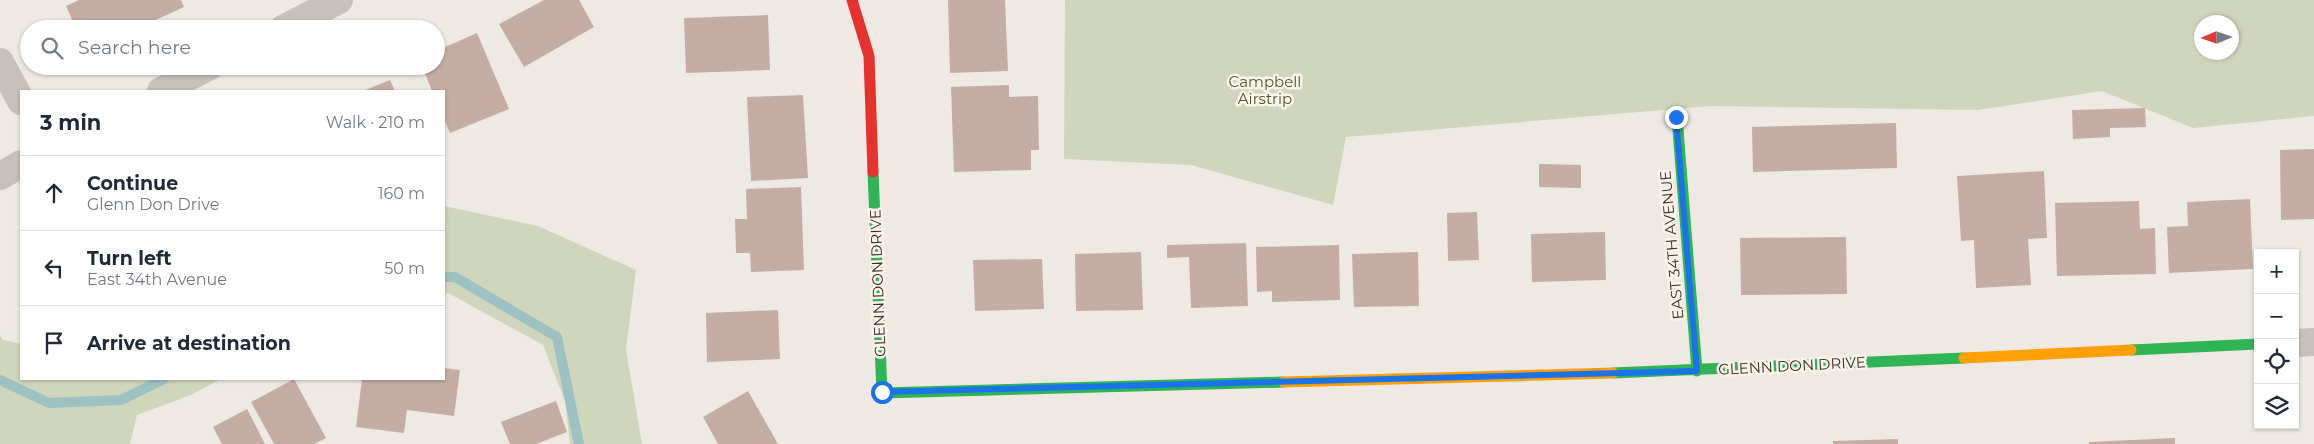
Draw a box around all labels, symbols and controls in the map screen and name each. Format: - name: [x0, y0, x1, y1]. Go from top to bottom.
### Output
- north arrow: [2194, 15, 2239, 60]
- search box: [20, 20, 445, 75]
- icon: search: [38, 34, 66, 62]
- text: Search here: [78, 36, 191, 59]
- park label: Campbell Airstrip: [1229, 72, 1301, 108]
- route end: [1665, 106, 1688, 129]
- text: 3 min: [40, 110, 101, 135]
- text: Walk · 210 m: [326, 113, 425, 132]
- street label: EAST 34TH AVENUE: [1656, 170, 1687, 320]
- text: Continue: [87, 172, 178, 195]
- icon: ahead: [40, 179, 68, 207]
- text: 160 m: [378, 184, 425, 203]
- text: Glenn Don Drive: [87, 195, 219, 214]
- street label: GLENN DON DRIVE: [865, 209, 890, 357]
- text: Turn left: [87, 247, 172, 270]
- map controls: [2254, 249, 2299, 429]
- button: +: [2254, 249, 2299, 294]
- icon: left: [40, 254, 68, 282]
- text: 50 m: [384, 259, 425, 278]
- text: East 34th Avenue: [87, 270, 227, 289]
- button: −: [2254, 294, 2299, 339]
- icon: arrive: [40, 329, 68, 357]
- text: Arrive at destination: [87, 332, 291, 355]
- button: locate: [2254, 339, 2299, 384]
- street label: GLENN DON DRIVE: [1718, 352, 1866, 379]
- route start: [871, 381, 894, 404]
- button: layers: [2254, 384, 2299, 429]

